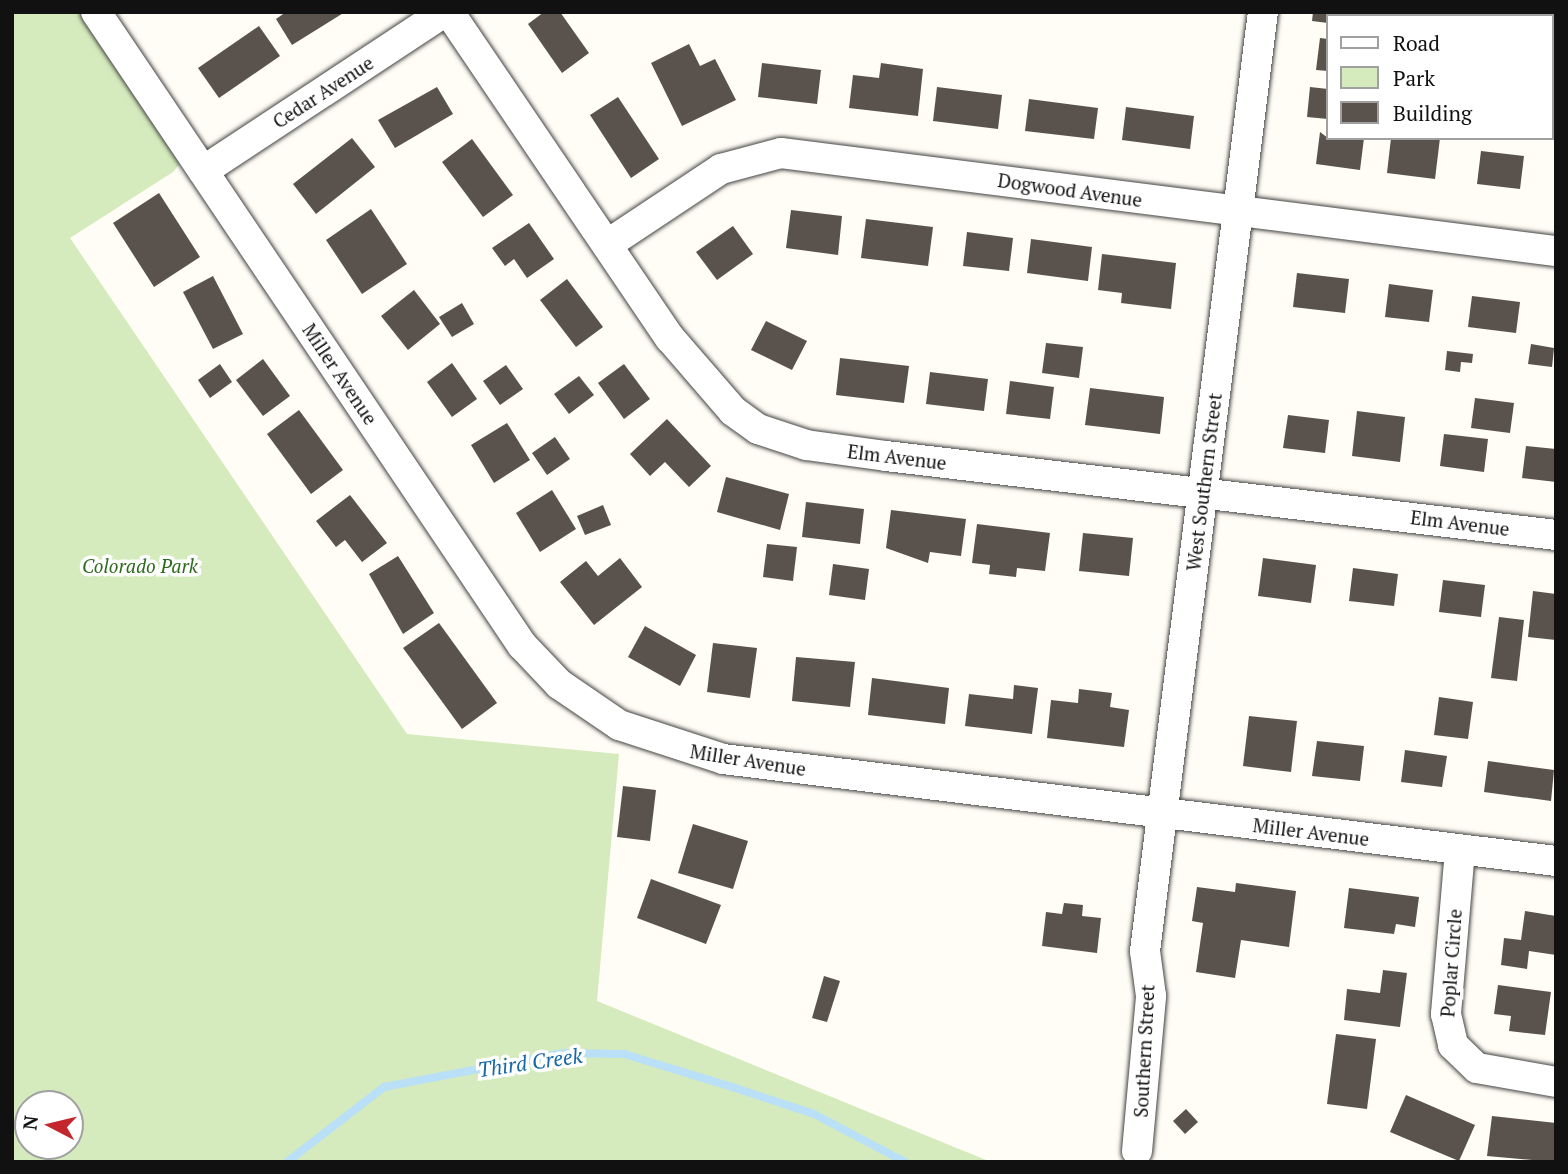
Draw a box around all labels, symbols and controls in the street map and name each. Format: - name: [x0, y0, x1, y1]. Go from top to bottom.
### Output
- legend: [1326, 14, 1554, 140]
- text: Road: [1393, 29, 1440, 57]
- street label: Cedar Avenue: [268, 51, 378, 133]
- text: Park: [1393, 64, 1435, 92]
- text: Building: [1393, 99, 1472, 127]
- street label: Dogwood Avenue: [996, 169, 1144, 211]
- street label: Miller Avenue: [298, 319, 382, 429]
- street label: West Southern Street: [1182, 392, 1226, 572]
- street label: Elm Avenue: [846, 440, 948, 474]
- street label: Elm Avenue: [1409, 506, 1511, 540]
- park label: Colorado Park: [82, 555, 198, 577]
- street label: Miller Avenue: [688, 740, 808, 780]
- street label: Miller Avenue: [1251, 814, 1371, 850]
- street label: Poplar Circle: [1436, 908, 1466, 1018]
- street label: Southern Street: [1129, 984, 1159, 1118]
- water label: Third Creek: [476, 1042, 584, 1082]
- north arrow: [14, 1090, 84, 1160]
- text: N: [16, 1114, 43, 1131]

